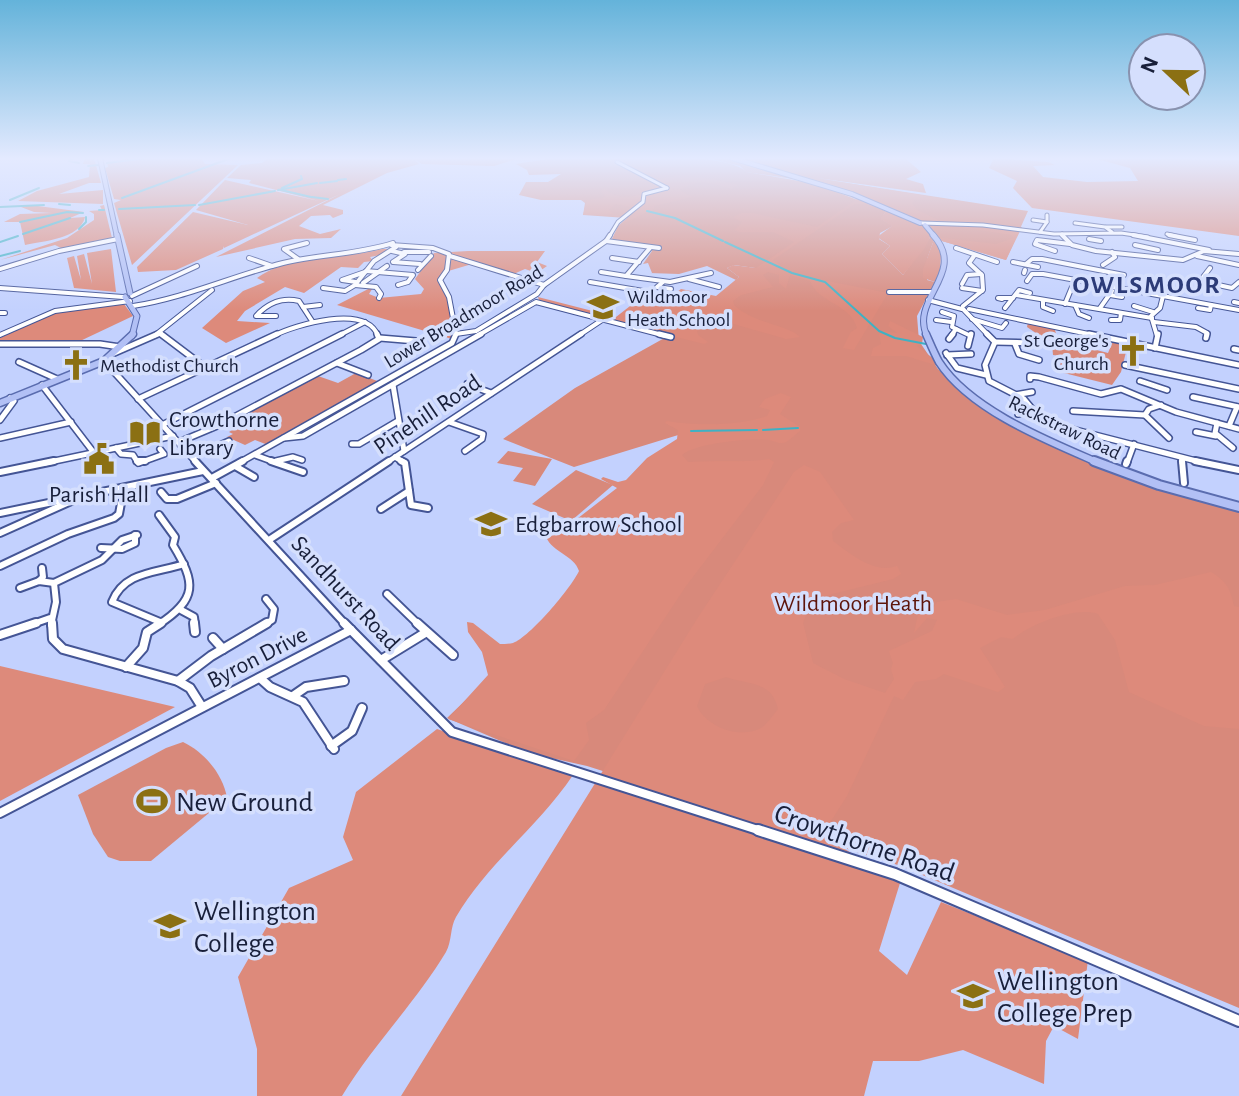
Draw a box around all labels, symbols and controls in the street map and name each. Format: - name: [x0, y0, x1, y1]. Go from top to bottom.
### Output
- north arrow: [1127, 32, 1207, 112]
- text: N: [1136, 54, 1162, 76]
- street label: Lower Broadmoor Road: [381, 262, 546, 372]
- district label: OWLSMOOR: [1072, 272, 1222, 298]
- place label: Wildmoor Heath School: [627, 287, 731, 330]
- school or university icon: Wildmoor Heath School: [586, 290, 620, 324]
- place label: St George's Church: [1024, 331, 1109, 374]
- church icon: St George's Church: [1116, 334, 1150, 368]
- church icon: Methodist Church: [59, 348, 93, 382]
- place label: Methodist Church: [100, 356, 239, 376]
- street label: Pinehill Road: [370, 370, 485, 459]
- street label: Rackstraw Road: [1005, 392, 1124, 464]
- place label: Crowthorne Library: [169, 408, 279, 460]
- library icon: Crowthorne Library: [128, 416, 162, 450]
- public building icon: Parish Hall: [82, 442, 116, 476]
- place label: Parish Hall: [49, 483, 149, 507]
- school or university icon: Edgbarrow School: [474, 507, 508, 541]
- place label: Edgbarrow School: [515, 513, 682, 537]
- street label: Sandhurst Road: [286, 532, 404, 656]
- park label: Wildmoor Heath: [774, 592, 932, 616]
- street label: Byron Drive: [204, 623, 311, 693]
- sports icon: New Ground: [135, 784, 169, 818]
- place label: New Ground: [176, 789, 313, 817]
- street label: Crowthorne Road: [770, 800, 958, 888]
- place label: Wellington College: [194, 898, 316, 958]
- school or university icon: Wellington College: [153, 909, 187, 943]
- place label: Wellington College Prep: [997, 968, 1133, 1028]
- school or university icon: Wellington College Prep: [956, 979, 990, 1013]

